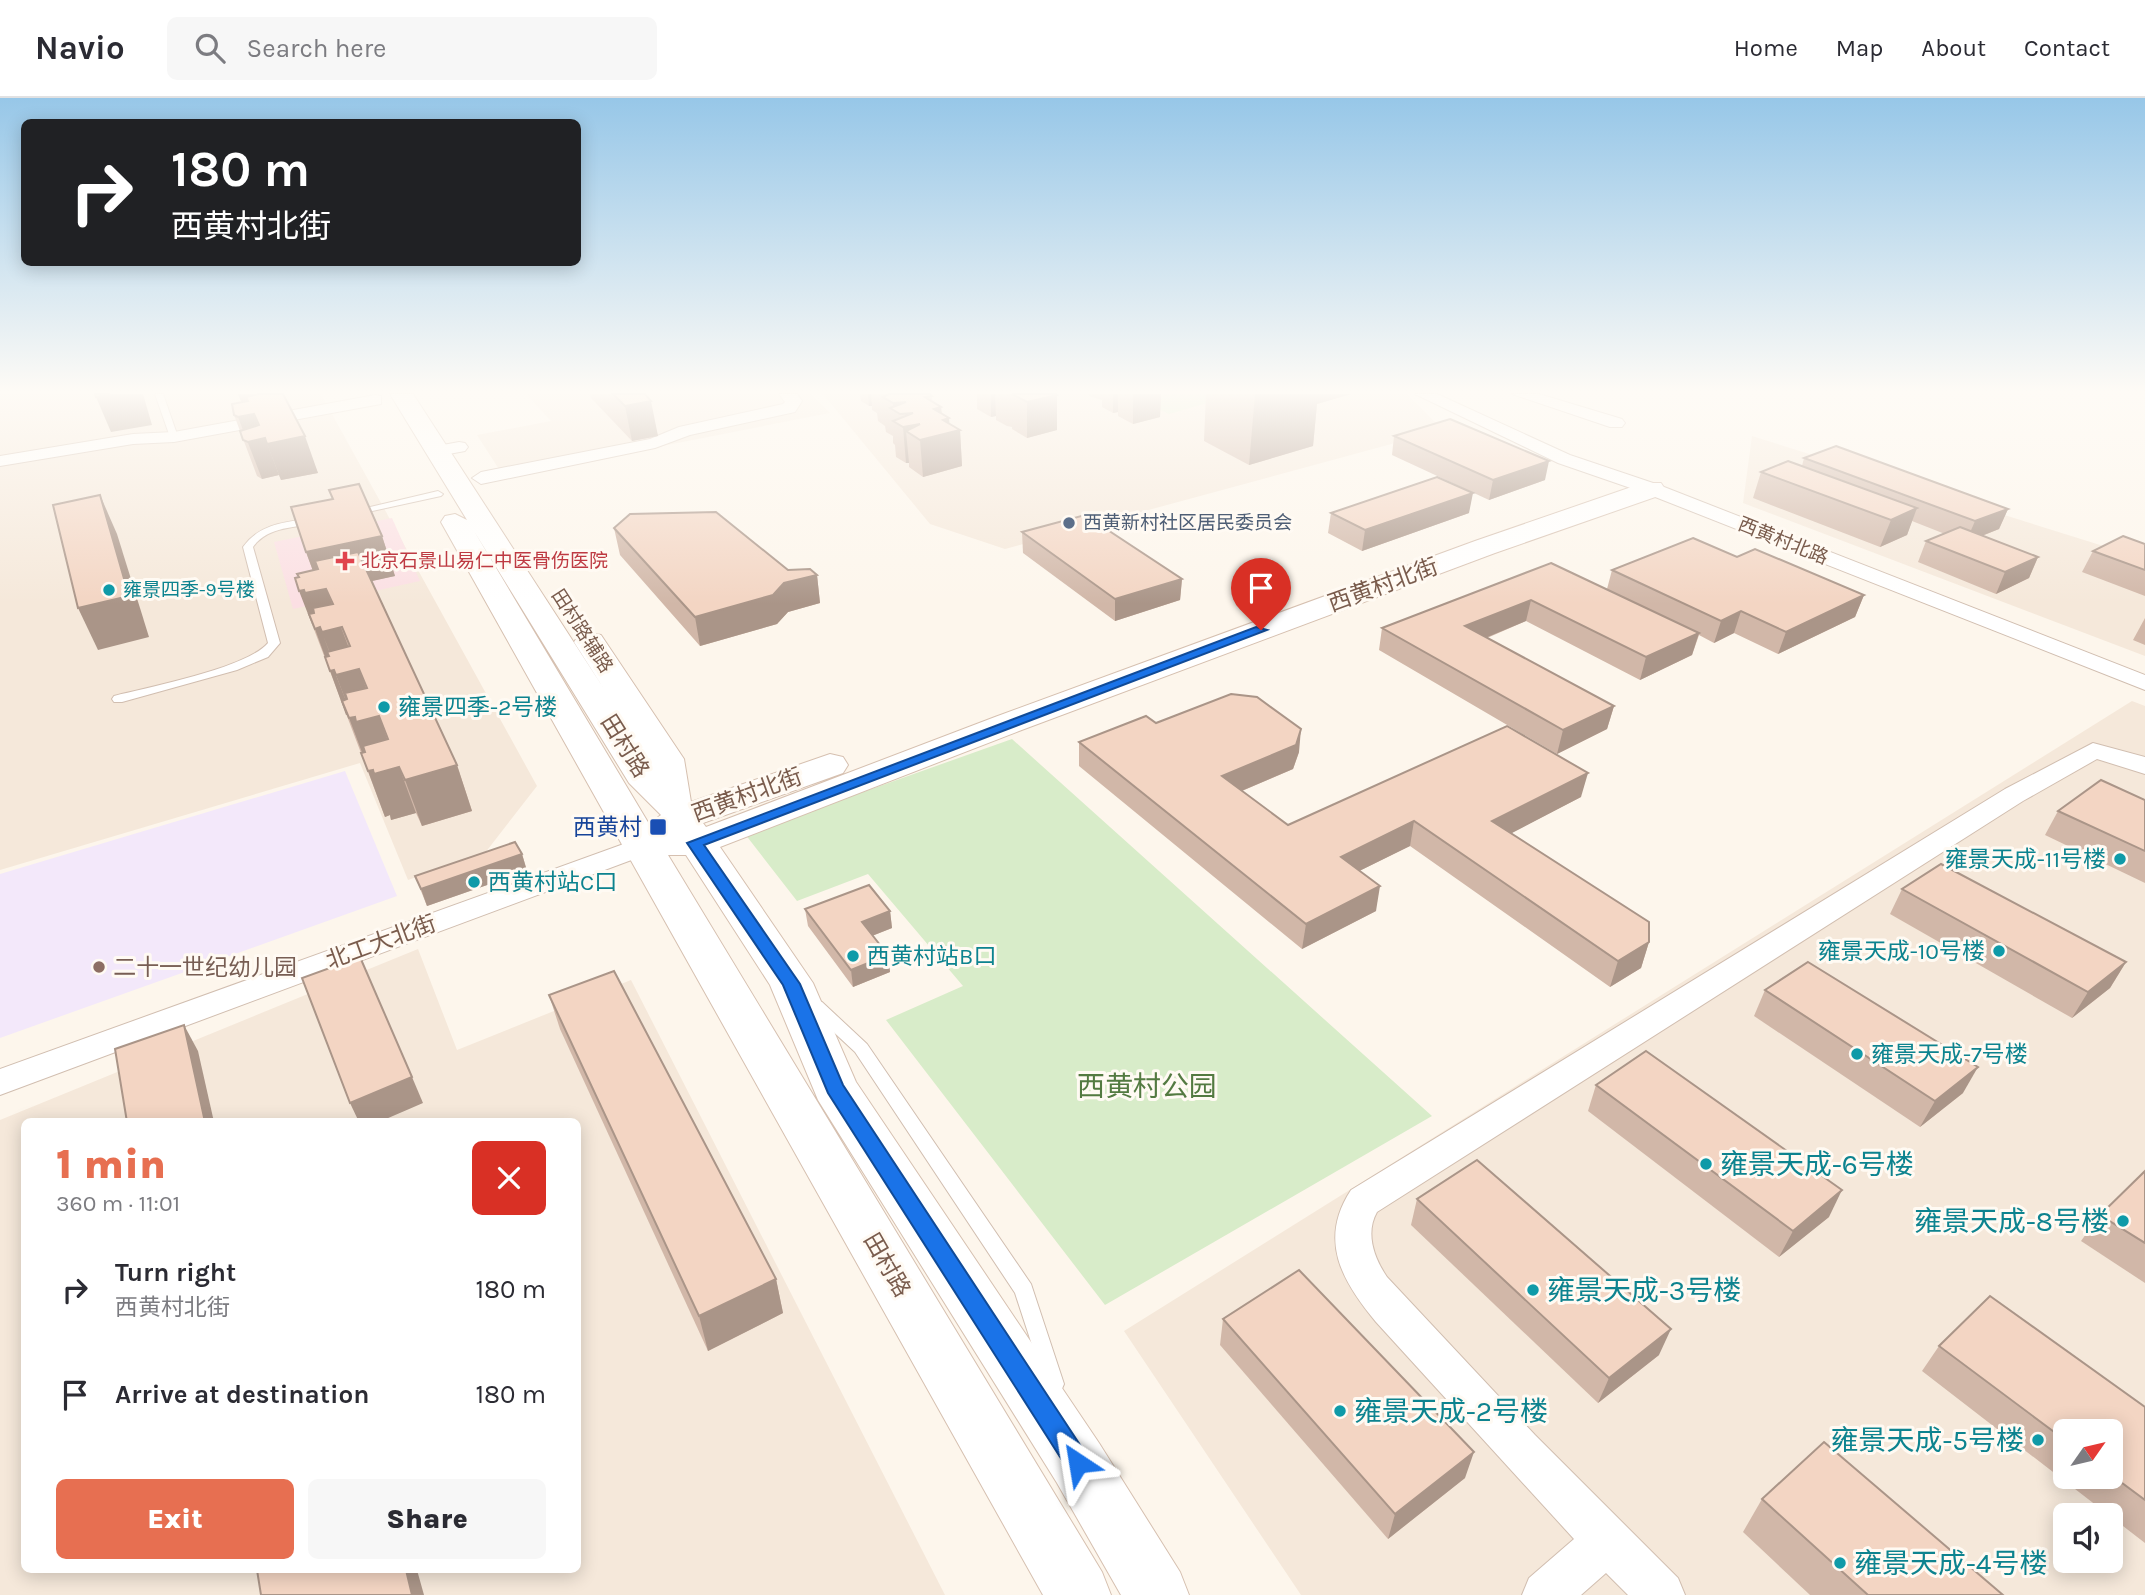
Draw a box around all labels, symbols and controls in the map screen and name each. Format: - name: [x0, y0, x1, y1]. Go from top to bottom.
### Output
- search box: [167, 17, 657, 80]
- text: Navio: [35, 29, 125, 67]
- icon: search: [191, 29, 229, 67]
- text: Search here: [247, 33, 386, 64]
- text: Home: [1734, 34, 1798, 62]
- text: Map: [1836, 34, 1883, 62]
- text: About: [1921, 34, 1986, 62]
- text: Contact: [2024, 34, 2110, 62]
- text: 180 m: [171, 141, 310, 198]
- icon: right: [56, 147, 147, 238]
- text: 西黄村北街: [171, 208, 331, 245]
- place label: 西黄新村社区居民委员会: [1083, 512, 1292, 534]
- street label: 西黄村北路: [1735, 513, 1831, 569]
- marker: 西黄新村社区居民委员会: [1061, 515, 1077, 531]
- place label: 北京石景山易仁中医骨伤医院: [361, 550, 608, 572]
- marker: 北京石景山易仁中医骨伤医院: [335, 551, 355, 571]
- street label: 西黄村北街: [1324, 553, 1442, 617]
- pin: [1231, 558, 1291, 630]
- icon: arrive: [1242, 569, 1280, 607]
- place label: 雍景四季-9号楼: [123, 579, 255, 601]
- marker: 雍景四季-9号楼: [101, 582, 117, 598]
- street label: 田村路辅路: [547, 585, 617, 677]
- place label: 雍景四季-2号楼: [398, 694, 557, 721]
- marker: 雍景四季-2号楼: [376, 699, 392, 715]
- street label: 田村路: [595, 710, 655, 782]
- street label: 西黄村北街: [688, 763, 806, 827]
- place label: 西黄村: [573, 814, 642, 841]
- marker: 西黄村: [648, 817, 668, 837]
- place label: 雍景天成-11号楼: [1945, 846, 2106, 873]
- marker: 雍景天成-11号楼: [2112, 851, 2128, 867]
- place label: 西黄村站C口: [488, 869, 617, 896]
- marker: 西黄村站C口: [466, 874, 482, 890]
- street label: 北工大北街: [322, 910, 440, 974]
- place label: 雍景天成-10号楼: [1818, 938, 1985, 965]
- place label: 西黄村站B口: [867, 943, 996, 970]
- marker: 雍景天成-10号楼: [1991, 943, 2007, 959]
- marker: 西黄村站B口: [845, 948, 861, 964]
- place label: 二十一世纪幼儿园: [113, 954, 297, 981]
- marker: 二十一世纪幼儿园: [91, 959, 107, 975]
- place label: 雍景天成-7号楼: [1871, 1041, 2028, 1068]
- marker: 雍景天成-7号楼: [1849, 1046, 1865, 1062]
- park label: 西黄村公园: [1077, 1070, 1217, 1103]
- text: 1 min: [56, 1139, 166, 1189]
- button: close: [472, 1141, 546, 1215]
- place label: 雍景天成-6号楼: [1720, 1148, 1914, 1181]
- marker: 雍景天成-6号楼: [1698, 1156, 1714, 1172]
- text: 360 m · 11:01: [56, 1190, 180, 1217]
- place label: 雍景天成-8号楼: [1914, 1205, 2109, 1238]
- marker: 雍景天成-8号楼: [2115, 1213, 2131, 1229]
- street label: 田村路: [858, 1228, 916, 1302]
- text: Turn right: [115, 1257, 236, 1288]
- icon: right: [56, 1271, 94, 1309]
- text: 180 m: [476, 1274, 546, 1305]
- place label: 雍景天成-3号楼: [1547, 1274, 1741, 1307]
- marker: 雍景天成-3号楼: [1525, 1282, 1541, 1298]
- text: 西黄村北街: [115, 1294, 230, 1321]
- icon: arrive: [56, 1376, 94, 1414]
- text: Arrive at destination: [115, 1379, 369, 1410]
- text: 180 m: [476, 1379, 546, 1410]
- place label: 雍景天成-2号楼: [1354, 1395, 1548, 1428]
- marker: 雍景天成-2号楼: [1332, 1403, 1348, 1419]
- north arrow: [2053, 1419, 2123, 1489]
- map controls: [2053, 1419, 2123, 1573]
- place label: 雍景天成-5号楼: [1830, 1424, 2024, 1457]
- position arrow: [1041, 1426, 1115, 1500]
- marker: 雍景天成-5号楼: [2030, 1432, 2046, 1448]
- button: Exit: [56, 1479, 294, 1559]
- button: Share: [308, 1479, 546, 1559]
- button: sound: [2053, 1503, 2123, 1573]
- place label: 雍景天成-4号楼: [1854, 1547, 2047, 1580]
- marker: 雍景天成-4号楼: [1832, 1555, 1848, 1571]

